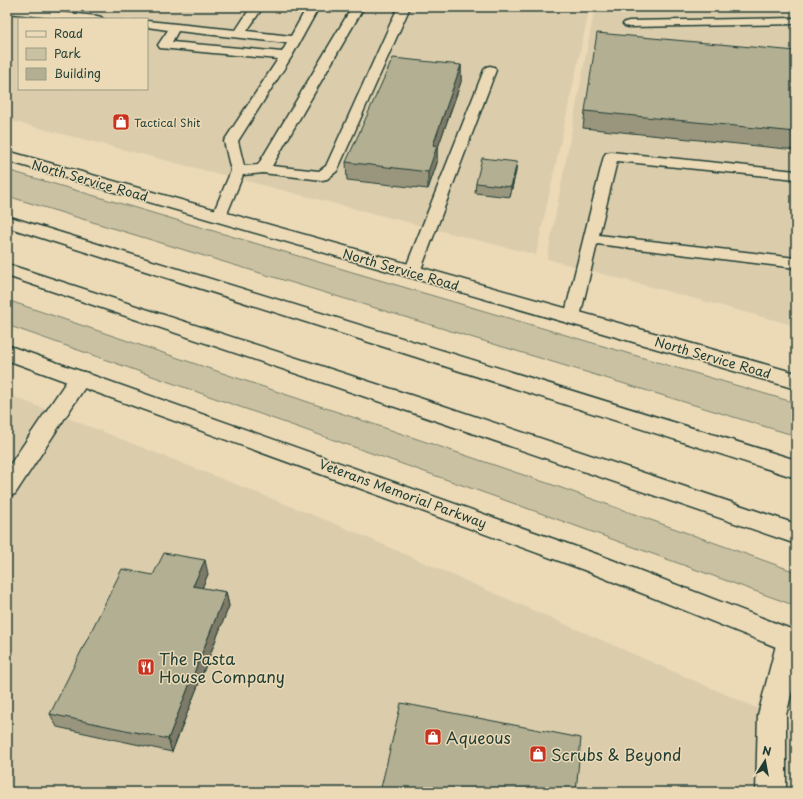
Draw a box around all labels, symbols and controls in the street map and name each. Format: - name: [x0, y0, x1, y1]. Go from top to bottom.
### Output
- legend: [18, 18, 148, 90]
- text: Road: [54, 24, 83, 42]
- text: Park: [54, 44, 81, 62]
- text: Building: [54, 64, 101, 82]
- shop icon: Tactical Shit: [111, 112, 131, 132]
- place label: Tactical Shit: [134, 114, 201, 131]
- street label: North Service Road: [30, 154, 150, 206]
- street label: North Service Road: [341, 243, 461, 295]
- street label: North Service Road: [653, 331, 773, 383]
- street label: Veterans Memorial Parkway: [317, 454, 489, 532]
- place label: The Pasta House Company: [159, 646, 285, 688]
- restaurant icon: The Pasta House Company: [136, 657, 156, 677]
- place label: Aqueous: [446, 725, 511, 749]
- shop icon: Aqueous: [423, 727, 443, 747]
- north arrow: [745, 741, 785, 781]
- place label: Scrubs & Beyond: [551, 742, 681, 766]
- text: N: [761, 742, 773, 760]
- shop icon: Scrubs & Beyond: [528, 744, 548, 764]

